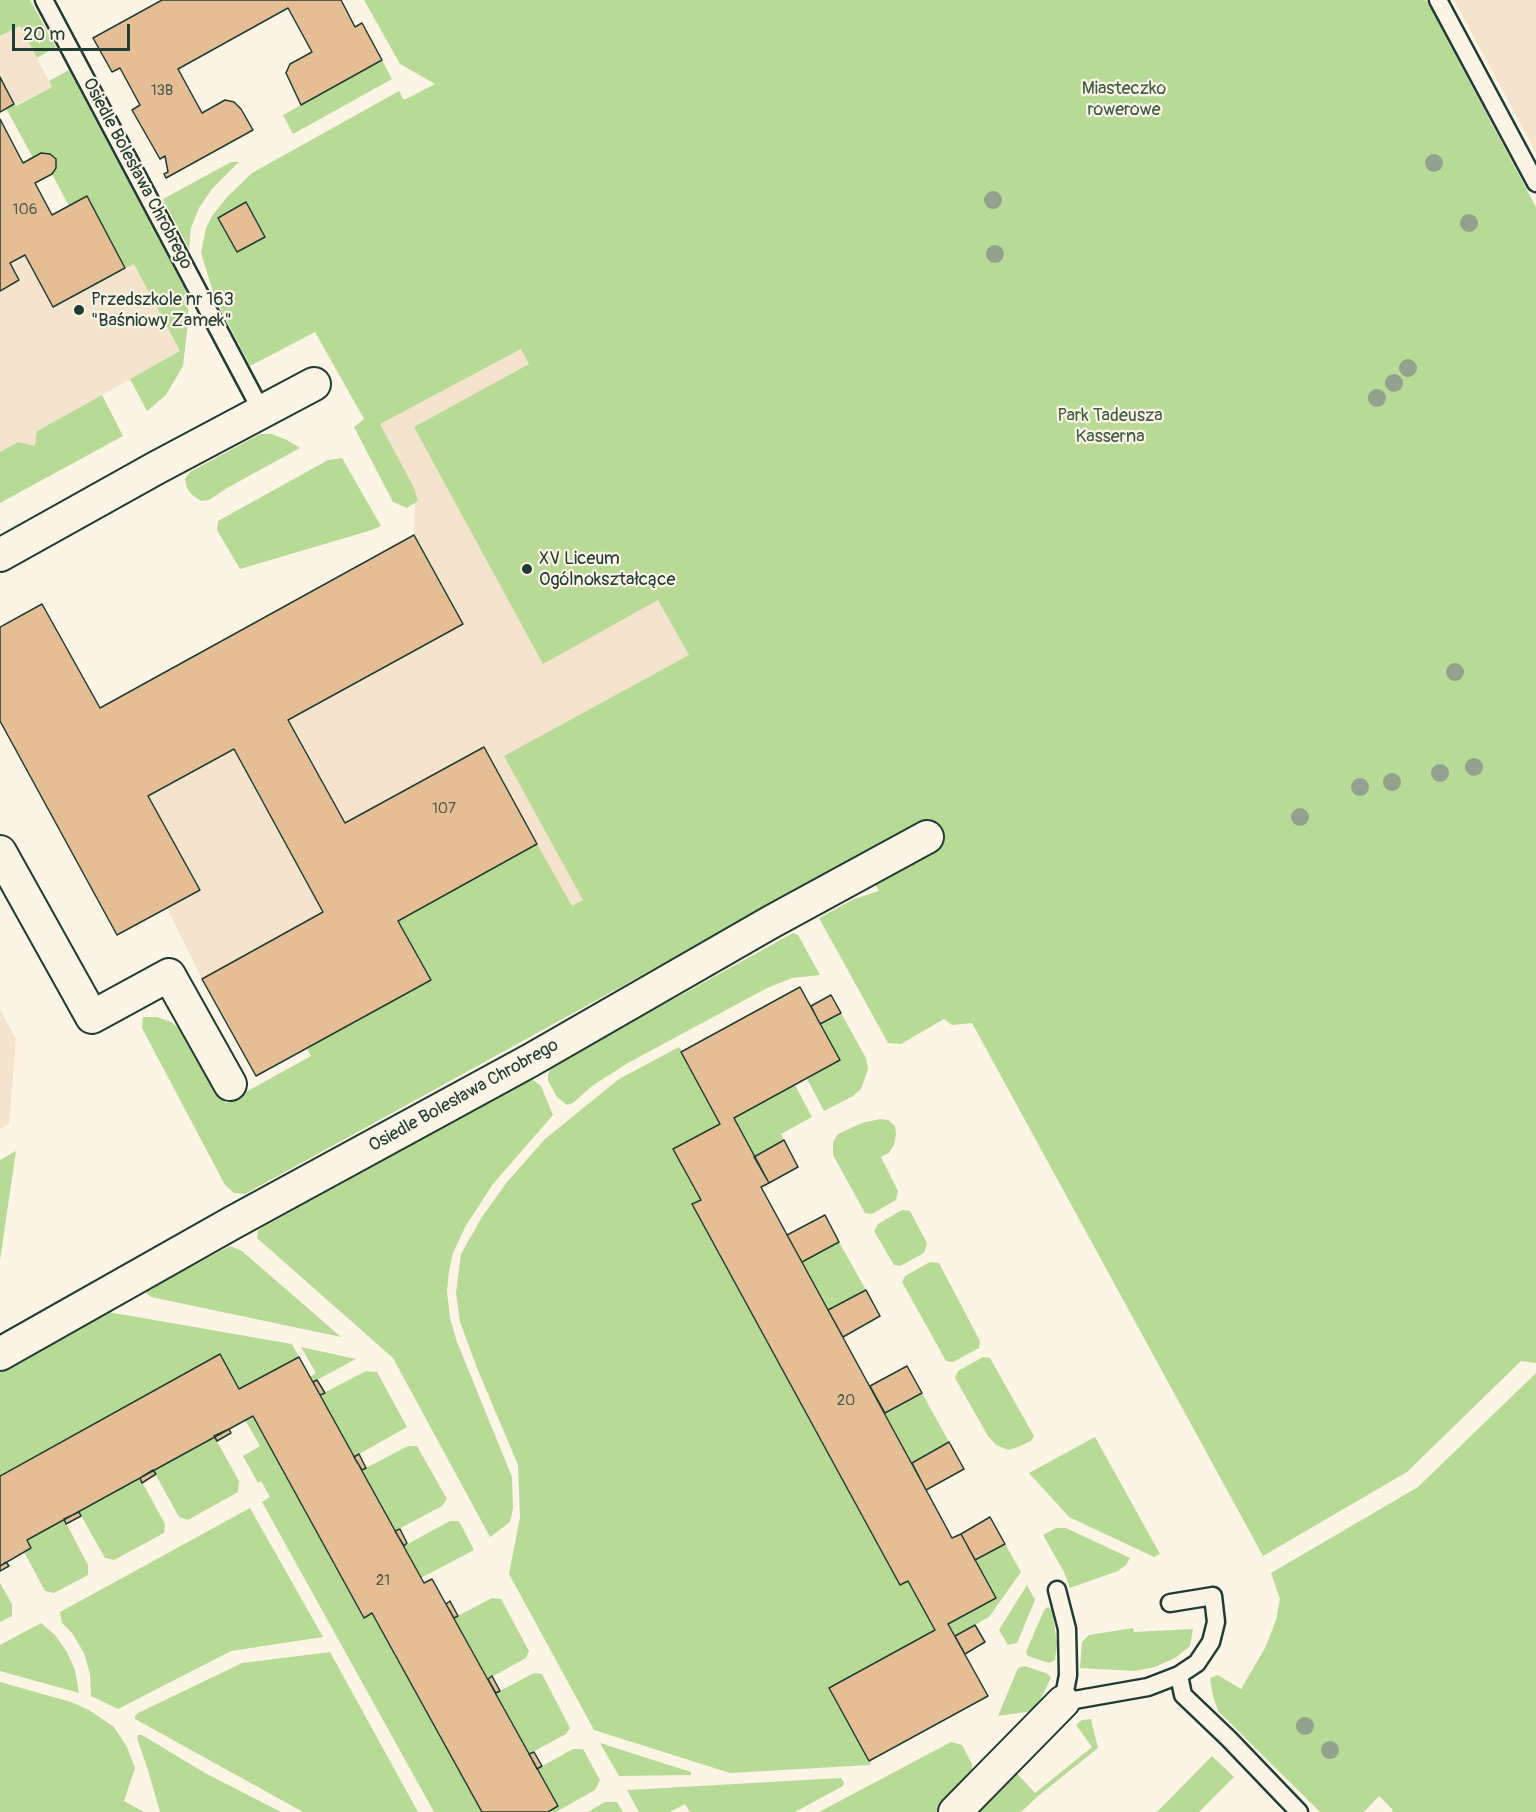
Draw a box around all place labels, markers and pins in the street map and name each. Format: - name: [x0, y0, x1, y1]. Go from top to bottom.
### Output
- place label: Przedszkole nr 163 "Baśniowy Zamek": [91, 289, 234, 332]
- marker: Przedszkole nr 163 "Baśniowy Zamek": [72, 303, 86, 317]
- place label: XV Liceum Ogólnokształcące: [539, 548, 675, 590]
- marker: XV Liceum Ogólnokształcące: [520, 562, 534, 576]

